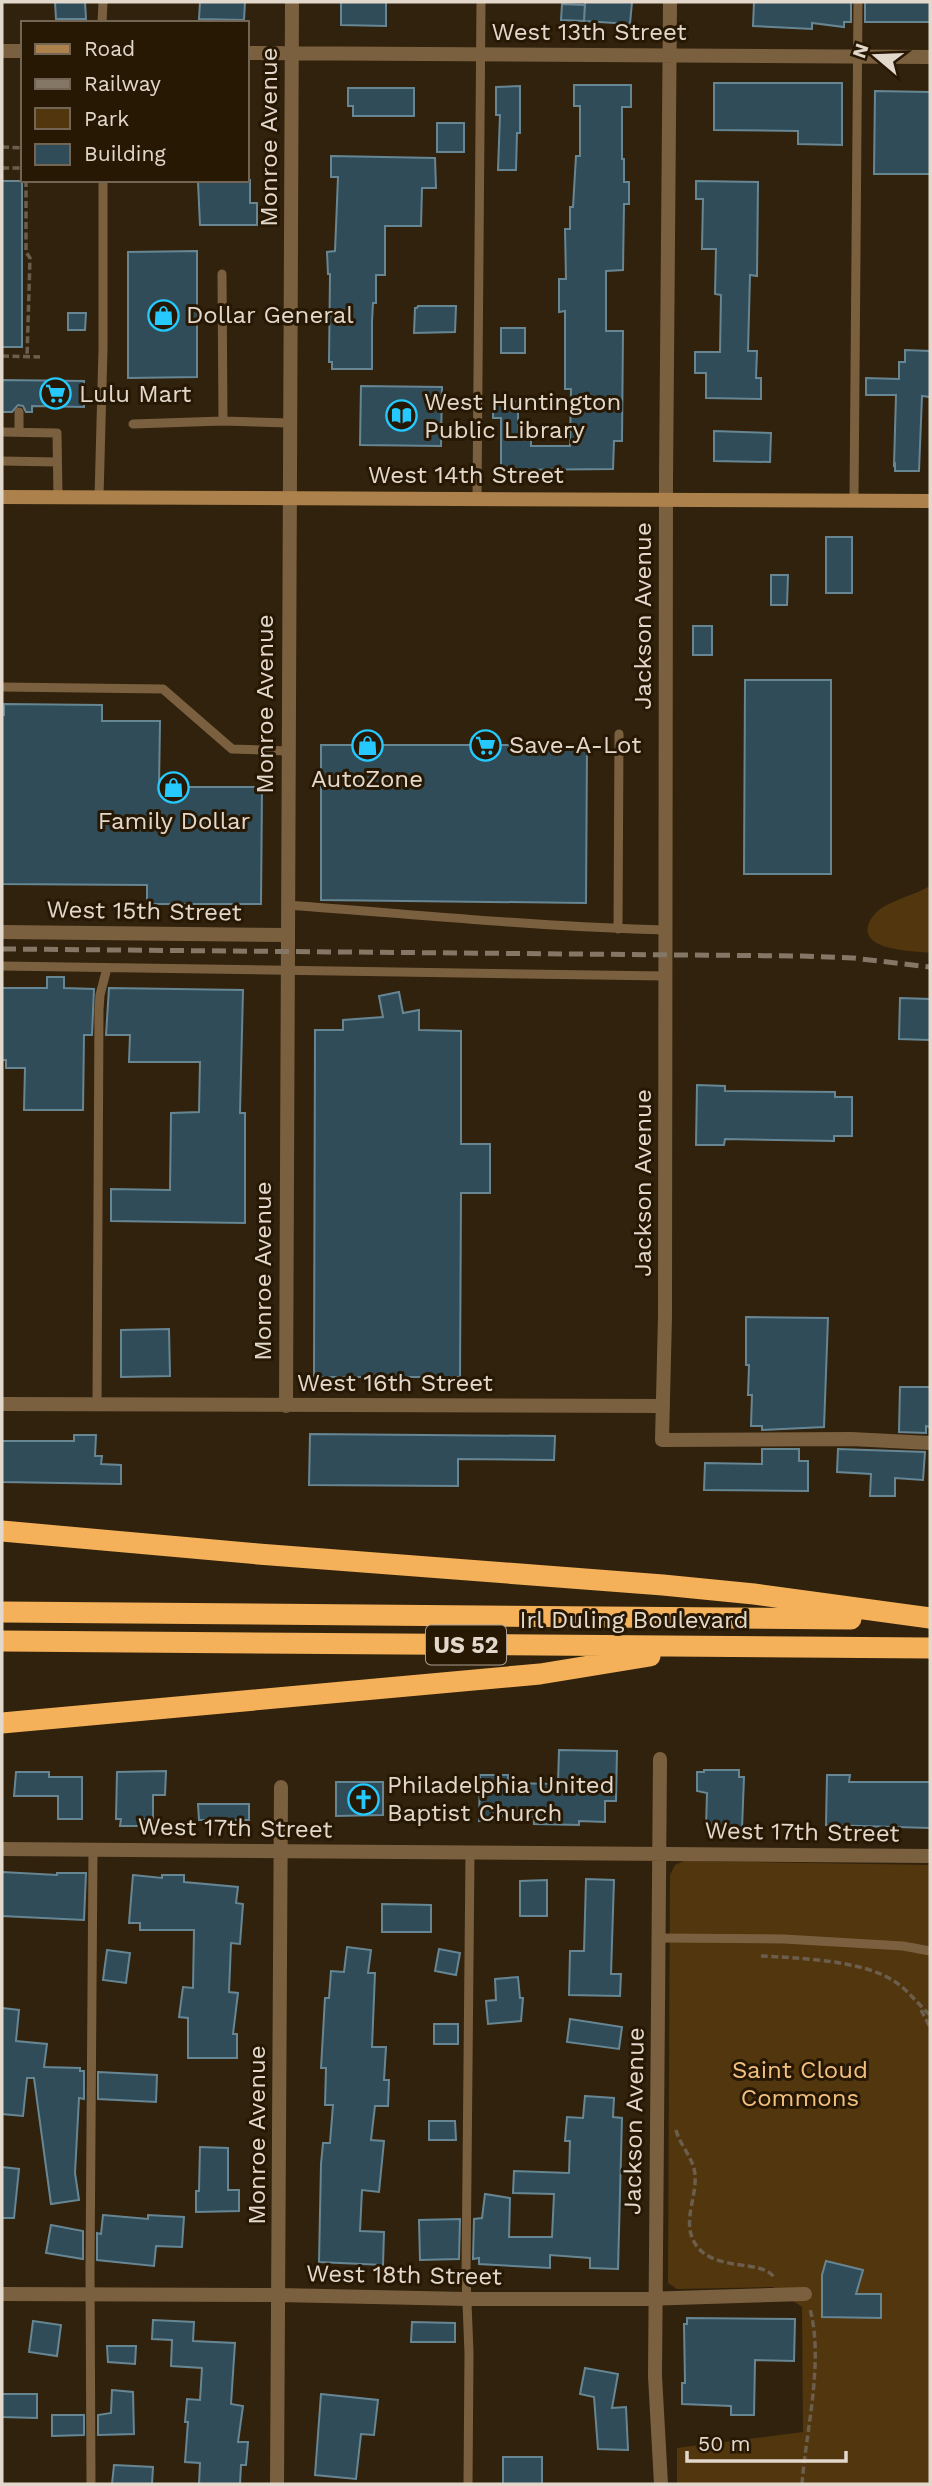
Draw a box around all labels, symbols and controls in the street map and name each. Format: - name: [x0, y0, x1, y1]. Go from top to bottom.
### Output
- street label: West 13th Street: [491, 18, 687, 46]
- legend: [21, 21, 248, 182]
- north arrow: [841, 21, 911, 91]
- text: Road: [84, 36, 135, 61]
- text: N: [847, 40, 874, 61]
- street label: Monroe Avenue: [255, 47, 283, 227]
- text: Railway: [84, 71, 161, 96]
- text: Park: [84, 106, 129, 131]
- text: Building: [84, 141, 166, 166]
- shop icon: Dollar General: [146, 298, 180, 332]
- place label: Dollar General: [186, 301, 354, 329]
- supermarket icon: Lulu Mart: [39, 377, 73, 411]
- place label: Lulu Mart: [79, 380, 191, 408]
- place label: West Huntington Public Library: [424, 388, 621, 444]
- library icon: West Huntington Public Library: [384, 399, 418, 433]
- street label: West 14th Street: [368, 461, 564, 489]
- street label: Jackson Avenue: [629, 522, 657, 710]
- street label: Monroe Avenue: [251, 614, 279, 794]
- shop icon: AutoZone: [350, 728, 384, 762]
- supermarket icon: Save-A-Lot: [469, 728, 503, 762]
- place label: Save-A-Lot: [509, 731, 641, 759]
- place label: AutoZone: [311, 765, 423, 793]
- shop icon: Family Dollar: [157, 770, 191, 804]
- place label: Family Dollar: [98, 807, 251, 835]
- street label: West 15th Street: [46, 895, 242, 927]
- street label: Jackson Avenue: [629, 1089, 657, 1277]
- street label: Monroe Avenue: [249, 1181, 277, 1361]
- street label: West 16th Street: [297, 1369, 493, 1397]
- street label: Irl Duling Boulevard: [519, 1606, 749, 1634]
- road number: US 52: [426, 1626, 506, 1664]
- place label: Philadelphia United Baptist Church: [387, 1771, 615, 1827]
- church icon: Philadelphia United Baptist Church: [347, 1782, 381, 1816]
- street label: West 17th Street: [137, 1812, 333, 1844]
- street label: West 17th Street: [704, 1816, 900, 1848]
- street label: Jackson Avenue: [618, 2027, 650, 2215]
- street label: Monroe Avenue: [243, 2045, 271, 2225]
- park label: Saint Cloud Commons: [732, 2056, 868, 2112]
- street label: West 18th Street: [306, 2259, 502, 2291]
- scale bar: [687, 2420, 846, 2464]
- text: 50 m: [698, 2431, 750, 2456]

